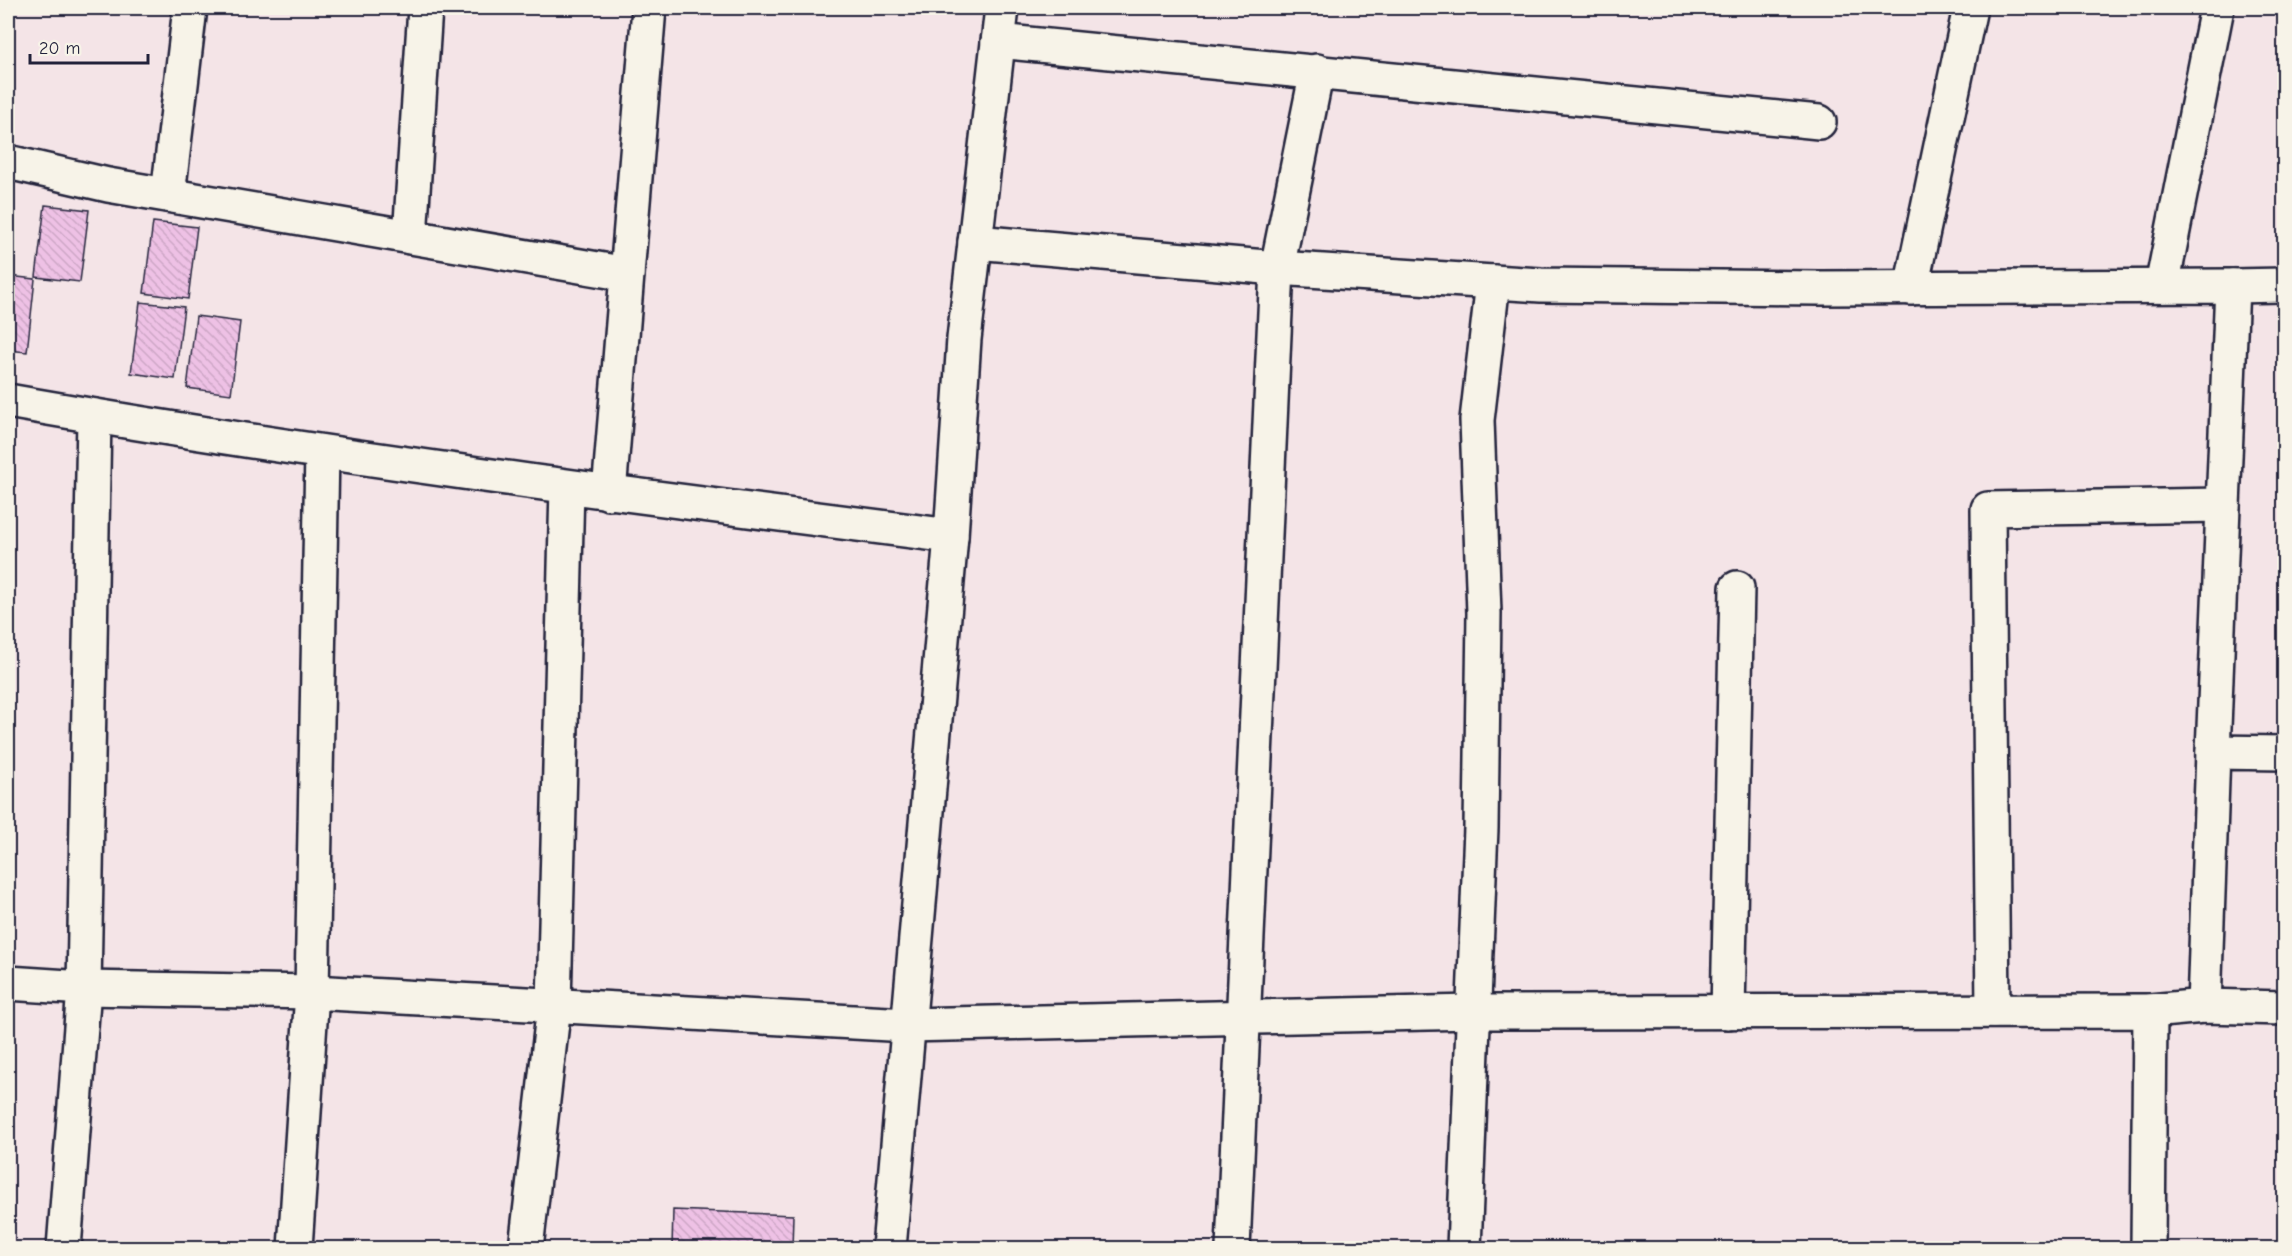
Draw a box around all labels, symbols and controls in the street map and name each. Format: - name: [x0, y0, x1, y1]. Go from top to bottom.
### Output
- scale bar: [30, 27, 148, 65]
- text: 20 m: [39, 38, 80, 59]

